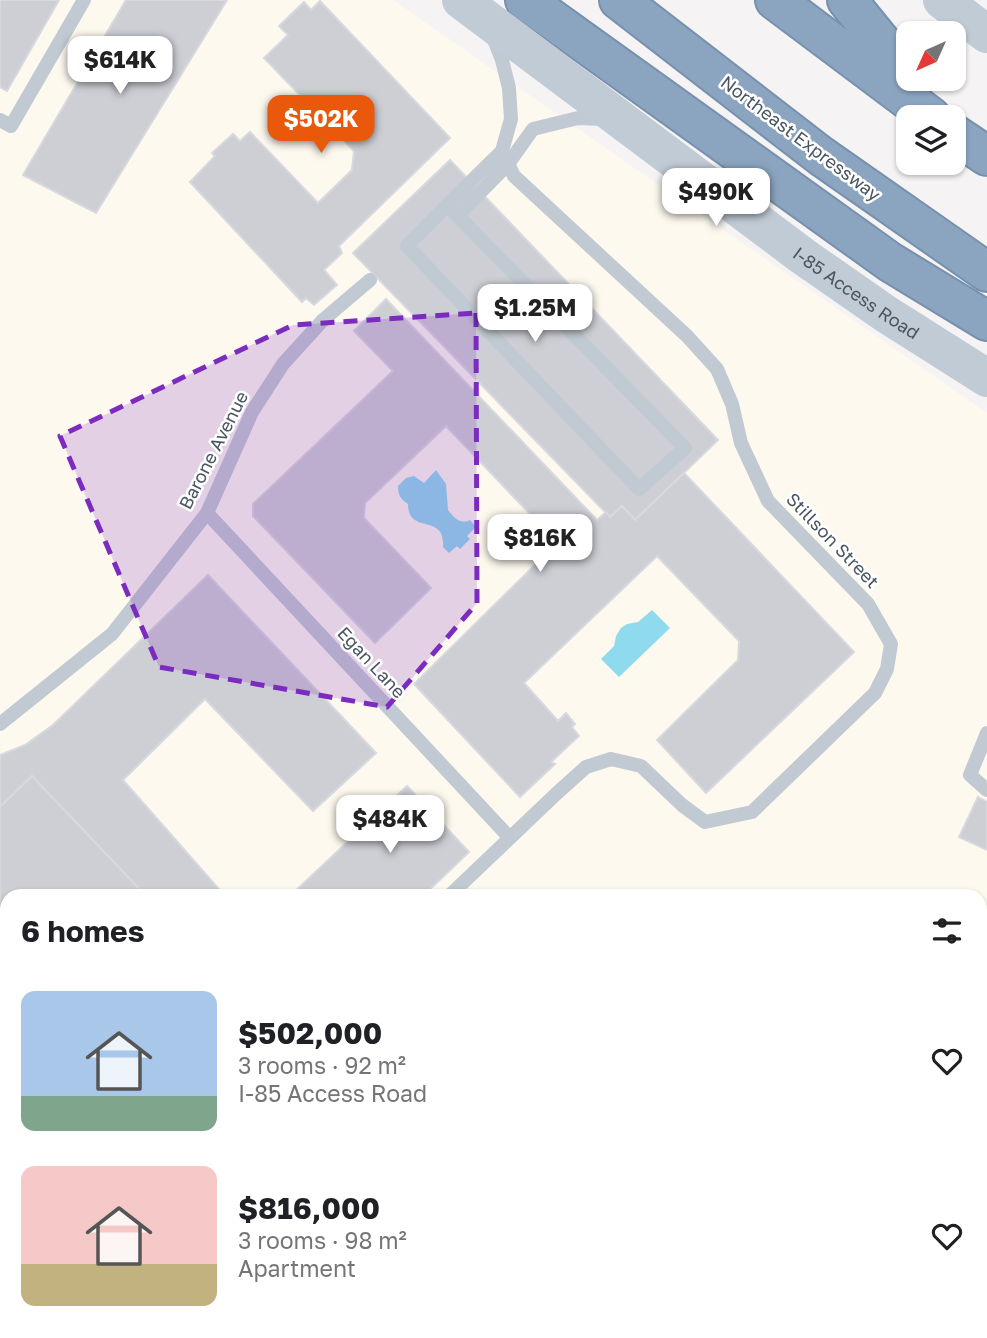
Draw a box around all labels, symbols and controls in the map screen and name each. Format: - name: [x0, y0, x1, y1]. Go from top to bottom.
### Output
- north arrow: [896, 21, 966, 91]
- map controls: [896, 21, 966, 175]
- pin: $614K: [71, 36, 169, 96]
- text: $614K: [84, 45, 156, 73]
- street label: Northeast Expressway: [717, 71, 885, 205]
- pin: $502K: [272, 96, 370, 155]
- text: $502K: [283, 104, 359, 132]
- button: layers: [896, 105, 966, 175]
- pin: $490K: [667, 168, 765, 228]
- text: $490K: [678, 177, 754, 205]
- street label: I-85 Access Road: [789, 242, 924, 343]
- pin: $1.25M: [478, 284, 592, 344]
- text: $1.25M: [493, 293, 577, 321]
- street label: Barone Avenue: [174, 387, 252, 513]
- street label: Stillson Street: [782, 488, 884, 592]
- pin: $816K: [491, 514, 589, 574]
- text: $816K: [503, 523, 577, 551]
- street label: Egan Lane: [333, 622, 411, 702]
- pin: $484K: [341, 796, 439, 855]
- text: $484K: [352, 804, 428, 832]
- icon: filters: [928, 912, 966, 950]
- text: 6 homes: [21, 913, 144, 949]
- text: $502,000: [238, 1015, 382, 1051]
- icon: home: [77, 1019, 161, 1103]
- icon: heart: [928, 1042, 966, 1080]
- text: 3 rooms · 92 m²: [238, 1051, 406, 1079]
- text: I-85 Access Road: [238, 1079, 427, 1107]
- text: $816,000: [238, 1190, 380, 1226]
- icon: home: [77, 1194, 161, 1278]
- icon: heart: [928, 1217, 966, 1255]
- text: 3 rooms · 98 m²: [238, 1226, 407, 1254]
- text: Apartment: [238, 1254, 356, 1282]

